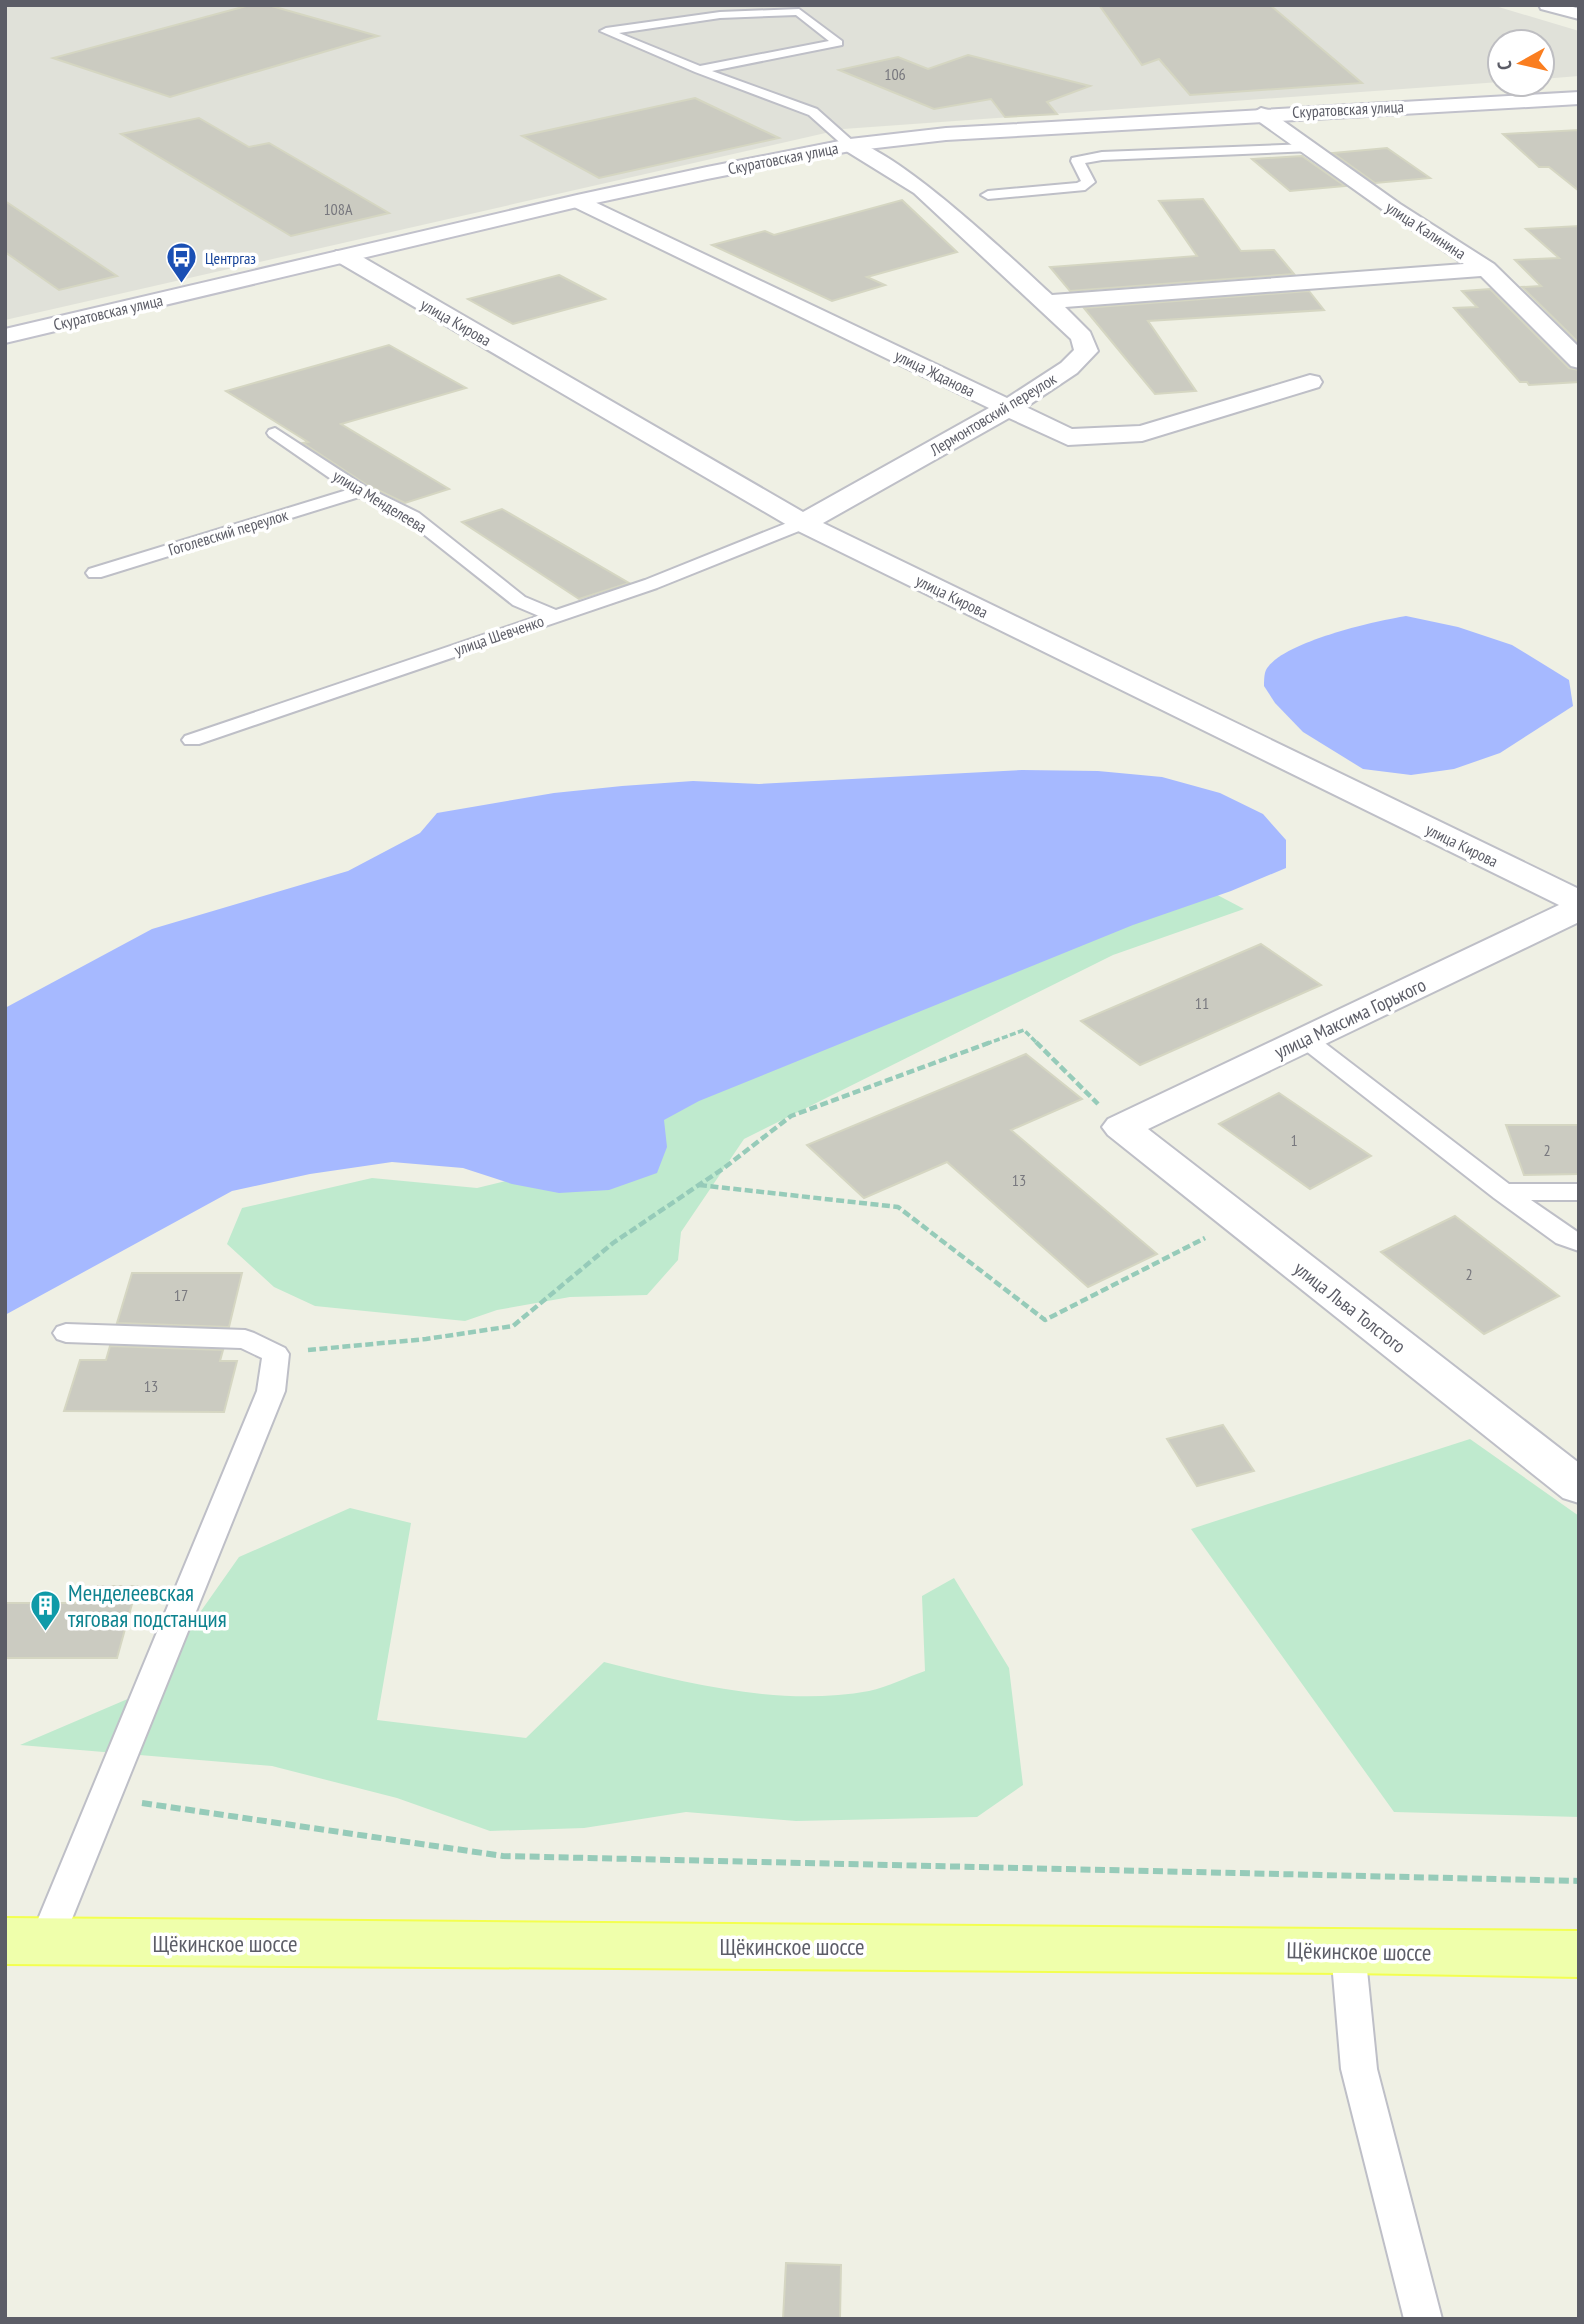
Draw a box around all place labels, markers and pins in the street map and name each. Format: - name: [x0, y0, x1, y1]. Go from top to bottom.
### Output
- bus stop icon: Центргаз: [165, 241, 199, 285]
- place label: Центргаз: [205, 248, 256, 268]
- place label: Менделеевская тяговая подстанция: [68, 1578, 227, 1633]
- building icon: Менделеевская тяговая подстанция: [28, 1588, 62, 1632]

